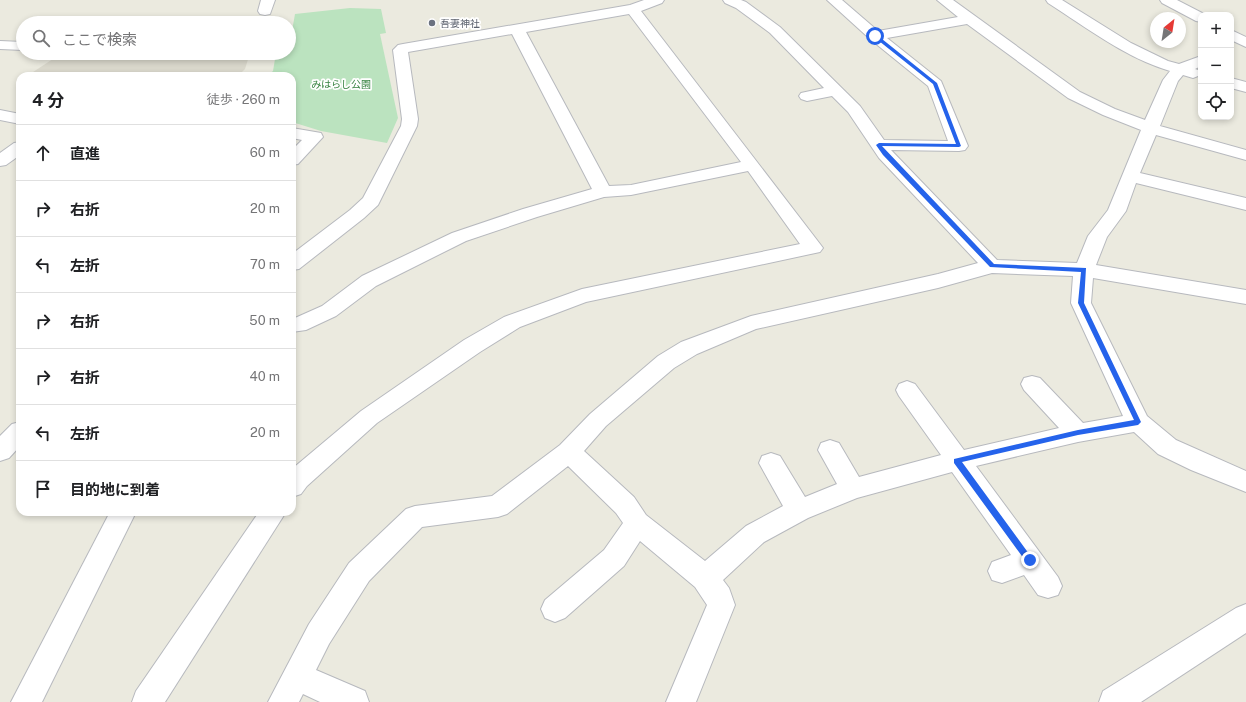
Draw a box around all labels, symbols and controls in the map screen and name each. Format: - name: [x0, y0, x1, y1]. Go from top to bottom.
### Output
- north arrow: [1150, 12, 1186, 48]
- map controls: [1198, 12, 1234, 120]
- button: +: [1198, 12, 1234, 48]
- search box: [16, 16, 296, 60]
- place label: 吾妻神社: [440, 17, 480, 29]
- marker: 吾妻神社: [427, 18, 437, 28]
- icon: search: [30, 27, 52, 49]
- route start: [866, 27, 884, 45]
- text: ここで検索: [62, 31, 137, 48]
- button: −: [1198, 48, 1234, 84]
- park label: みはらし公園: [311, 78, 371, 90]
- button: locate: [1198, 84, 1234, 120]
- text: 4 分: [32, 90, 64, 110]
- text: 徒歩 · 260 m: [207, 92, 280, 107]
- icon: ahead: [32, 142, 54, 164]
- text: 直進: [70, 145, 100, 162]
- text: 60 m: [250, 145, 280, 160]
- icon: right: [32, 198, 54, 220]
- text: 右折: [70, 201, 100, 218]
- text: 20 m: [250, 201, 280, 216]
- icon: left: [32, 254, 54, 276]
- text: 左折: [70, 257, 100, 274]
- text: 70 m: [250, 257, 280, 272]
- icon: right: [32, 310, 54, 332]
- text: 右折: [70, 313, 100, 330]
- text: 50 m: [249, 313, 280, 328]
- icon: right: [32, 366, 54, 388]
- text: 右折: [70, 369, 100, 386]
- text: 40 m: [249, 369, 280, 384]
- icon: left: [32, 422, 54, 444]
- text: 左折: [70, 425, 100, 442]
- text: 20 m: [250, 425, 280, 440]
- icon: arrive: [32, 478, 54, 500]
- text: 目的地に到着: [70, 481, 160, 498]
- route end: [1021, 551, 1039, 569]

